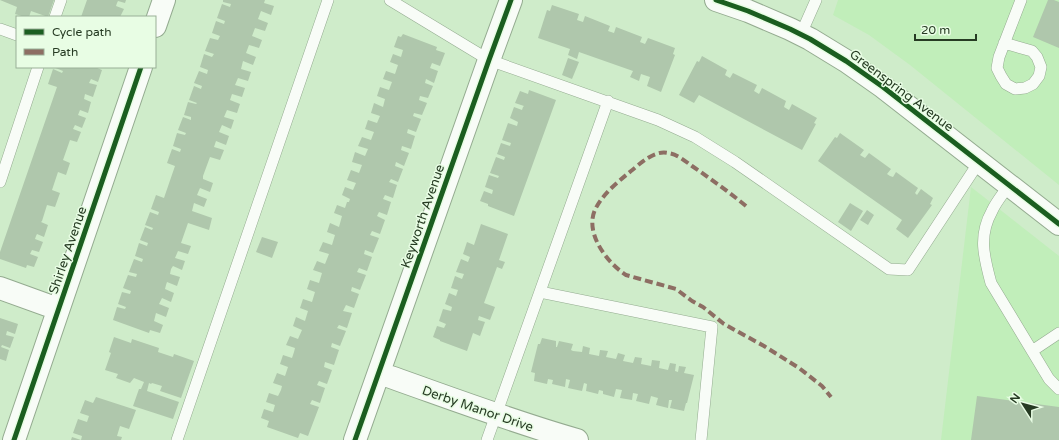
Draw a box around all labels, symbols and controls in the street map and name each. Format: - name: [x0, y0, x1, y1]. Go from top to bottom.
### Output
- legend: [16, 16, 156, 68]
- scale bar: [915, 16, 976, 42]
- text: 20 m: [921, 23, 950, 37]
- text: Cycle path: [52, 25, 111, 39]
- text: Path: [52, 45, 78, 59]
- street label: Greenspring Avenue: [846, 47, 957, 135]
- street label: Keyworth Avenue: [398, 162, 448, 270]
- street label: Shirley Avenue: [45, 204, 90, 296]
- street label: Derby Manor Drive: [420, 382, 535, 435]
- north arrow: [1003, 384, 1043, 424]
- text: N: [1007, 391, 1023, 406]

